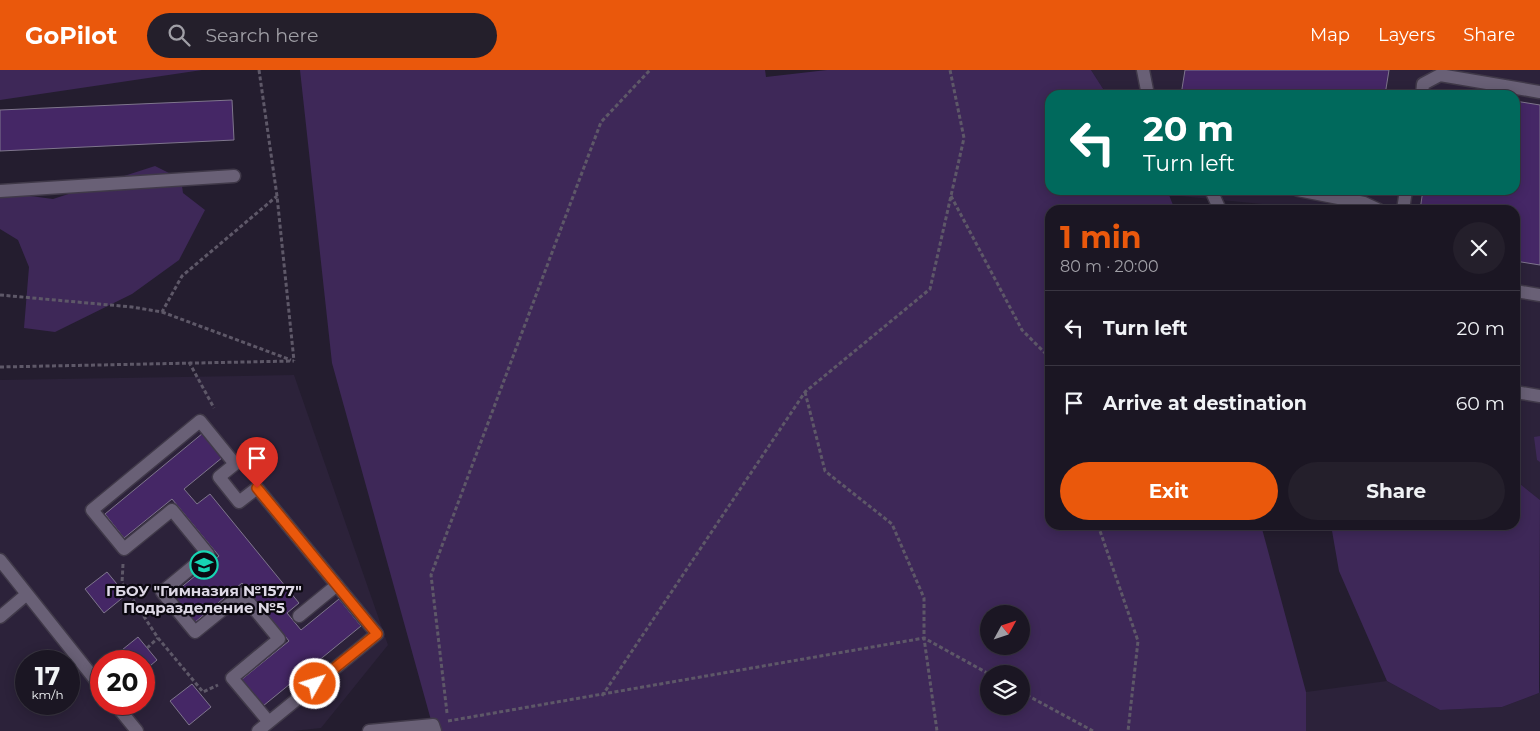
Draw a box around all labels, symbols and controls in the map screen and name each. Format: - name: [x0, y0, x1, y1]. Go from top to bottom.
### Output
- search box: [147, 13, 497, 58]
- text: GoPilot: [25, 21, 117, 50]
- icon: search: [165, 21, 193, 49]
- text: Search here: [205, 24, 318, 47]
- text: Map: [1310, 24, 1350, 46]
- text: Layers: [1378, 24, 1435, 46]
- text: Share: [1463, 24, 1515, 46]
- text: 20 m: [1143, 107, 1234, 150]
- icon: left: [1060, 110, 1125, 175]
- text: Turn left: [1143, 150, 1235, 177]
- text: 1 min: [1060, 219, 1141, 256]
- button: close: [1453, 222, 1505, 274]
- text: 80 m · 20:00: [1060, 257, 1159, 276]
- icon: left: [1060, 314, 1088, 342]
- text: Turn left: [1103, 317, 1188, 340]
- text: 20 m: [1457, 317, 1505, 340]
- icon: arrive: [1060, 389, 1088, 417]
- text: Arrive at destination: [1103, 392, 1307, 415]
- text: 60 m: [1456, 392, 1505, 415]
- pin: [236, 437, 278, 488]
- icon: arrive: [243, 444, 271, 472]
- button: Exit: [1060, 462, 1278, 520]
- button: Share: [1288, 462, 1505, 520]
- school or university icon: ГБОУ "Гимназия №1577" Подразделение №5: [189, 550, 219, 580]
- place label: ГБОУ "Гимназия №1577" Подразделение №5: [106, 581, 302, 617]
- north arrow: [980, 605, 1030, 655]
- map controls: [980, 605, 1030, 715]
- speed limit sign: 20: [90, 650, 155, 715]
- position arrow: [288, 657, 340, 709]
- text: 17: [35, 661, 60, 691]
- button: layers: [980, 665, 1030, 715]
- text: km/h: [31, 687, 64, 702]

